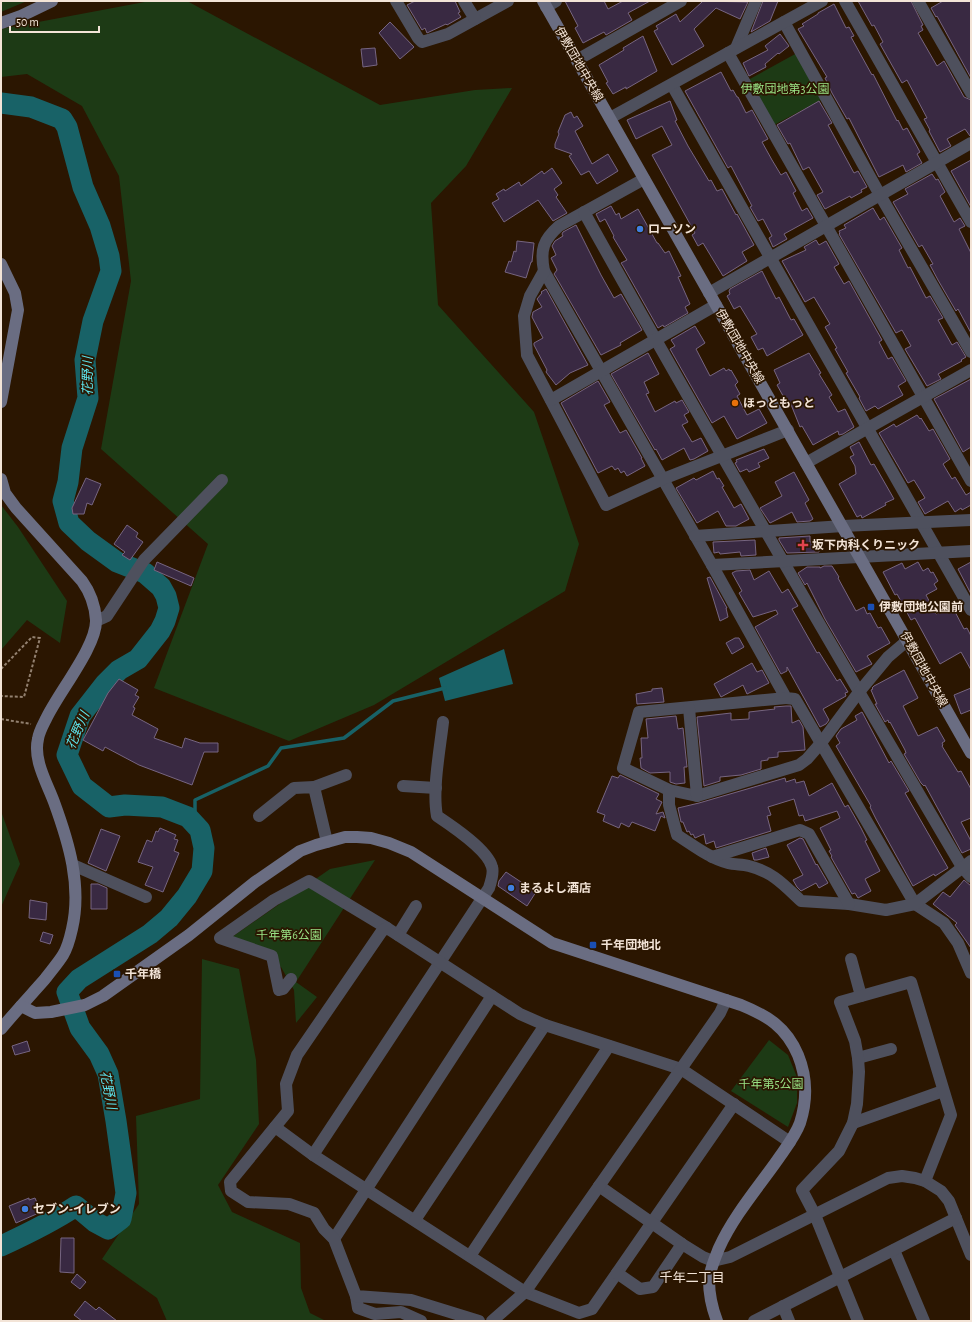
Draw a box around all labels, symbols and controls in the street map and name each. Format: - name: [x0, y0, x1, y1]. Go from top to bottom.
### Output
- scale bar: [10, 8, 99, 34]
- text: 50 m: [16, 16, 39, 28]
- street label: 伊敷団地中央線: [553, 24, 606, 103]
- park label: 伊敷団地第3公園: [741, 82, 829, 95]
- place label: ローソン: [648, 223, 696, 235]
- marker: ローソン: [635, 224, 645, 234]
- street label: 伊敷団地中央線: [714, 306, 767, 385]
- water label: 花野川: [81, 355, 95, 396]
- place label: ほっともっと: [743, 396, 815, 409]
- marker: ほっともっと: [730, 398, 740, 408]
- place label: 坂下内科くりニック: [812, 538, 920, 551]
- marker: 坂下内科くりニック: [797, 539, 809, 551]
- place label: 伊敷団地公園前: [879, 600, 963, 613]
- marker: 伊敷団地公園前: [866, 602, 876, 612]
- street label: 伊敷団地中央線: [898, 629, 950, 709]
- water label: 花野川: [64, 708, 93, 751]
- place label: まるよし酒店: [519, 881, 591, 894]
- marker: まるよし酒店: [506, 883, 516, 893]
- park label: 千年第6公園: [256, 928, 322, 941]
- place label: 千年団地北: [601, 938, 661, 951]
- marker: 千年団地北: [588, 940, 598, 950]
- place label: 千年橋: [125, 967, 162, 980]
- marker: 千年橋: [112, 969, 122, 979]
- water label: 花野川: [97, 1070, 119, 1113]
- park label: 千年第5公園: [738, 1077, 804, 1090]
- place label: セブン-イレブン: [33, 1202, 121, 1215]
- marker: セブン-イレブン: [20, 1204, 30, 1214]
- district label: 千年二丁目: [659, 1271, 725, 1285]

